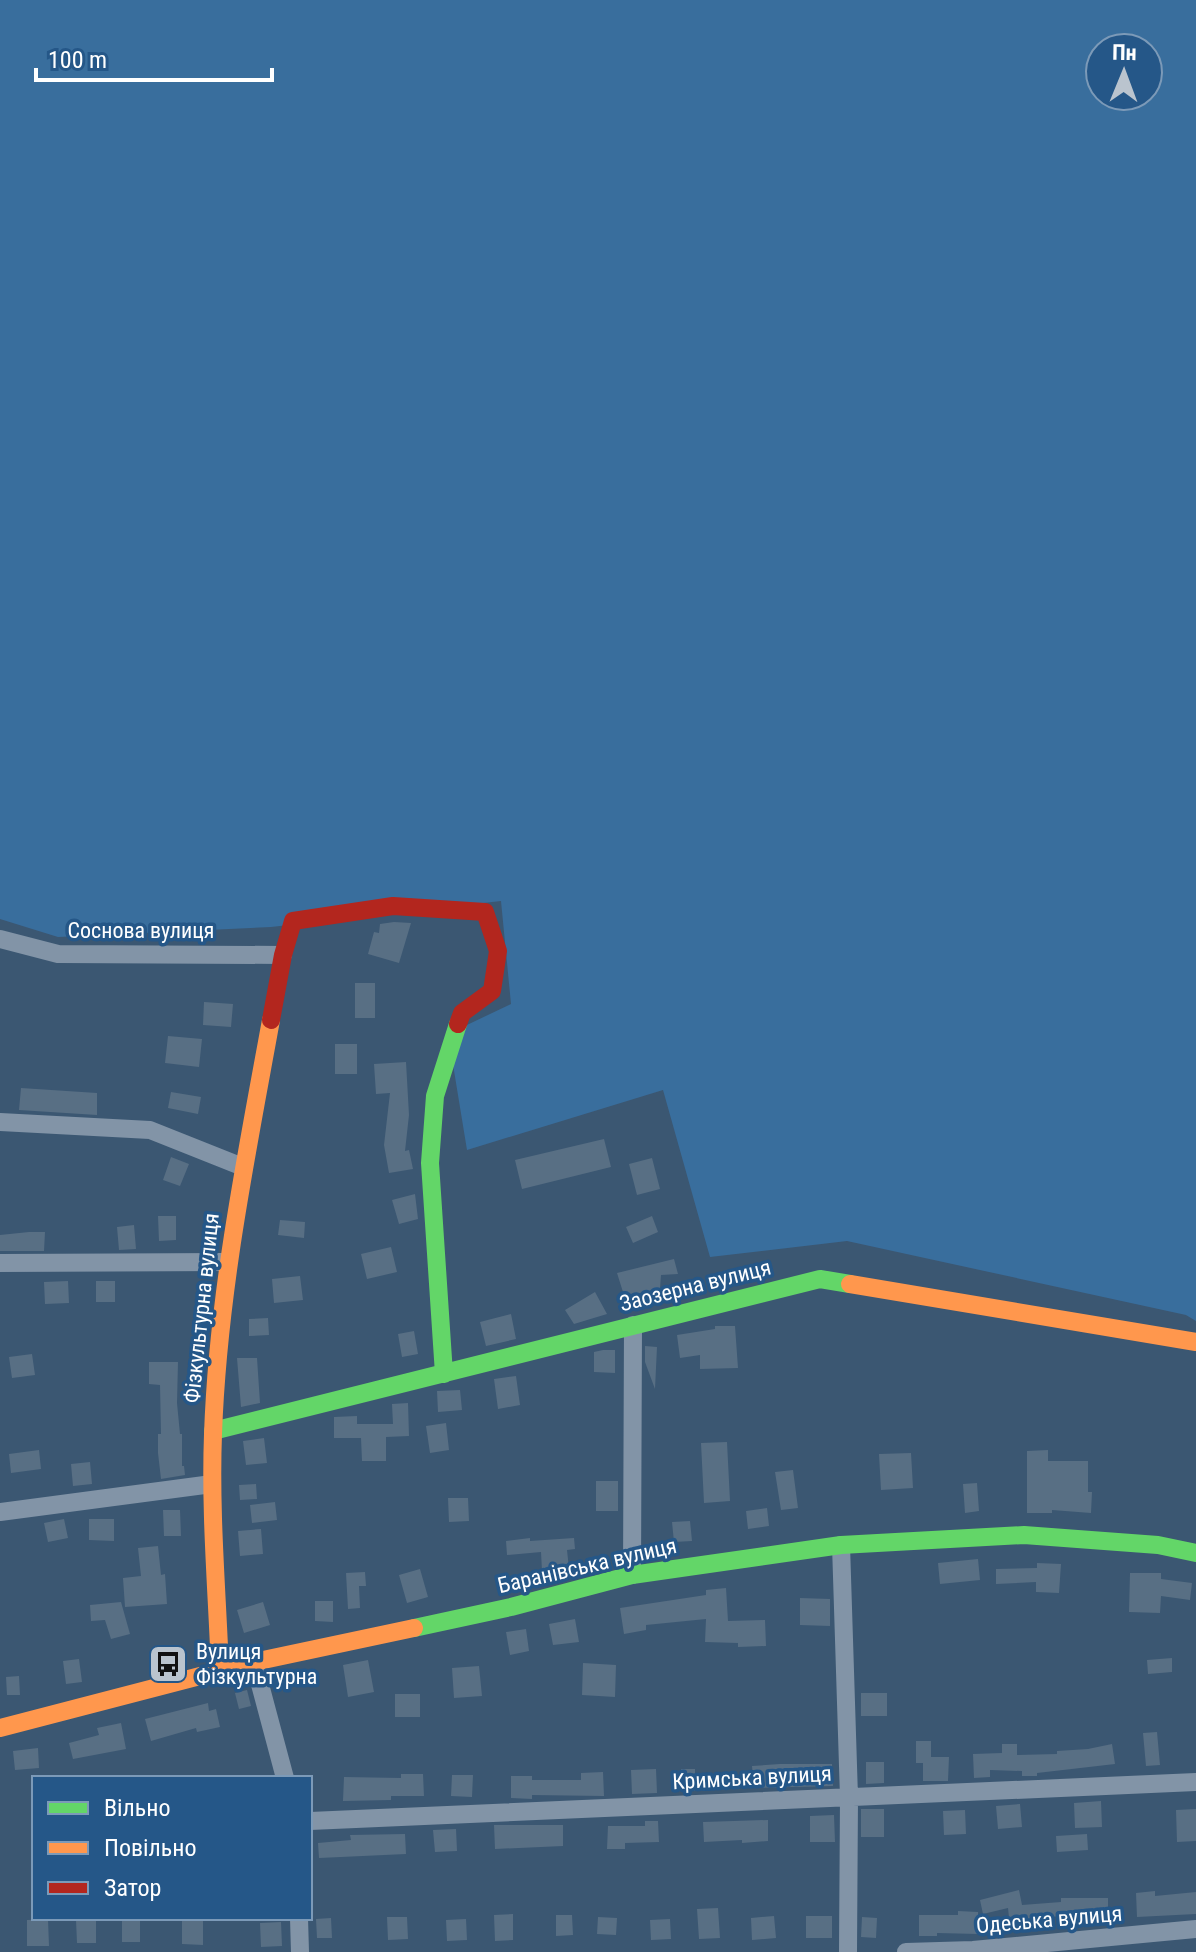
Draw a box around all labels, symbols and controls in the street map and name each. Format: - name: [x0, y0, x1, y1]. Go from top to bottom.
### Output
- scale bar: [36, 32, 272, 82]
- north arrow: [1084, 32, 1164, 112]
- text: Пн: [1112, 40, 1137, 65]
- text: 100 m: [48, 46, 107, 74]
- street label: Соснова вулиця: [68, 918, 214, 943]
- street label: Фізкультурна вулиця: [179, 1212, 224, 1404]
- street label: Заозерна вулиця: [617, 1255, 773, 1316]
- street label: Баранівська вулиця: [495, 1533, 679, 1598]
- place label: Вулиця Фізкультурна: [196, 1639, 317, 1689]
- bus stop icon: Вулиця Фізкультурна: [147, 1643, 189, 1685]
- street label: Кримська вулиця: [672, 1761, 832, 1794]
- legend: [32, 1776, 312, 1920]
- text: Вільно: [104, 1794, 171, 1822]
- text: Повільно: [104, 1834, 197, 1862]
- text: Затор: [104, 1874, 161, 1902]
- street label: Одеська вулиця: [975, 1901, 1123, 1938]

